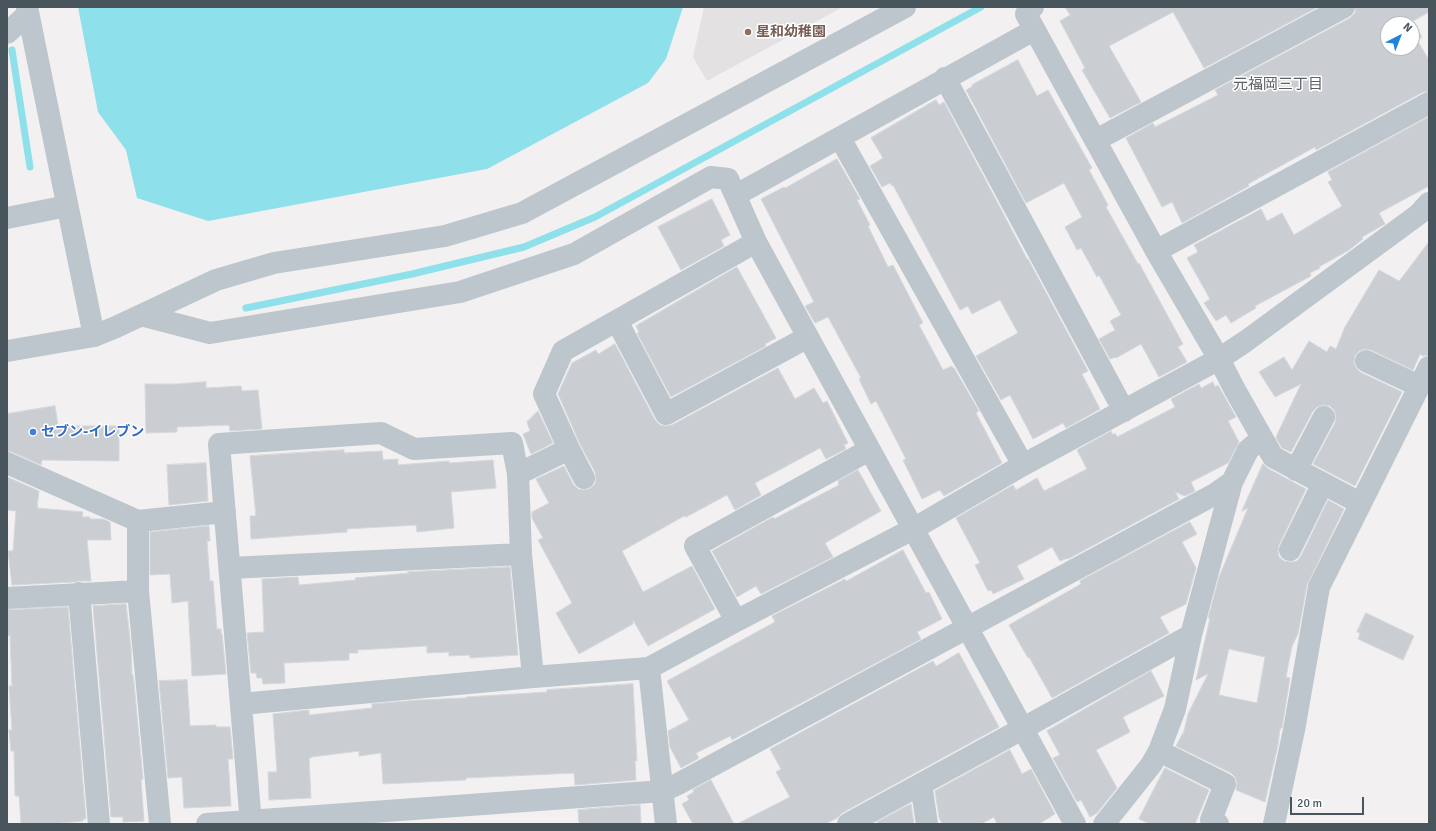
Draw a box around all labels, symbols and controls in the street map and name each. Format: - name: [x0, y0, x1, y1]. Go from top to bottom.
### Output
- north arrow: [1380, 16, 1420, 56]
- text: N: [1401, 20, 1415, 35]
- place label: 星和幼稚園: [756, 24, 826, 40]
- marker: 星和幼稚園: [743, 27, 753, 37]
- district label: 元福岡三丁目: [1233, 76, 1323, 94]
- place label: セブン-イレブン: [41, 424, 144, 440]
- marker: セブン-イレブン: [28, 427, 38, 437]
- scale bar: [1292, 789, 1366, 815]
- text: 20 m: [1297, 796, 1322, 811]

